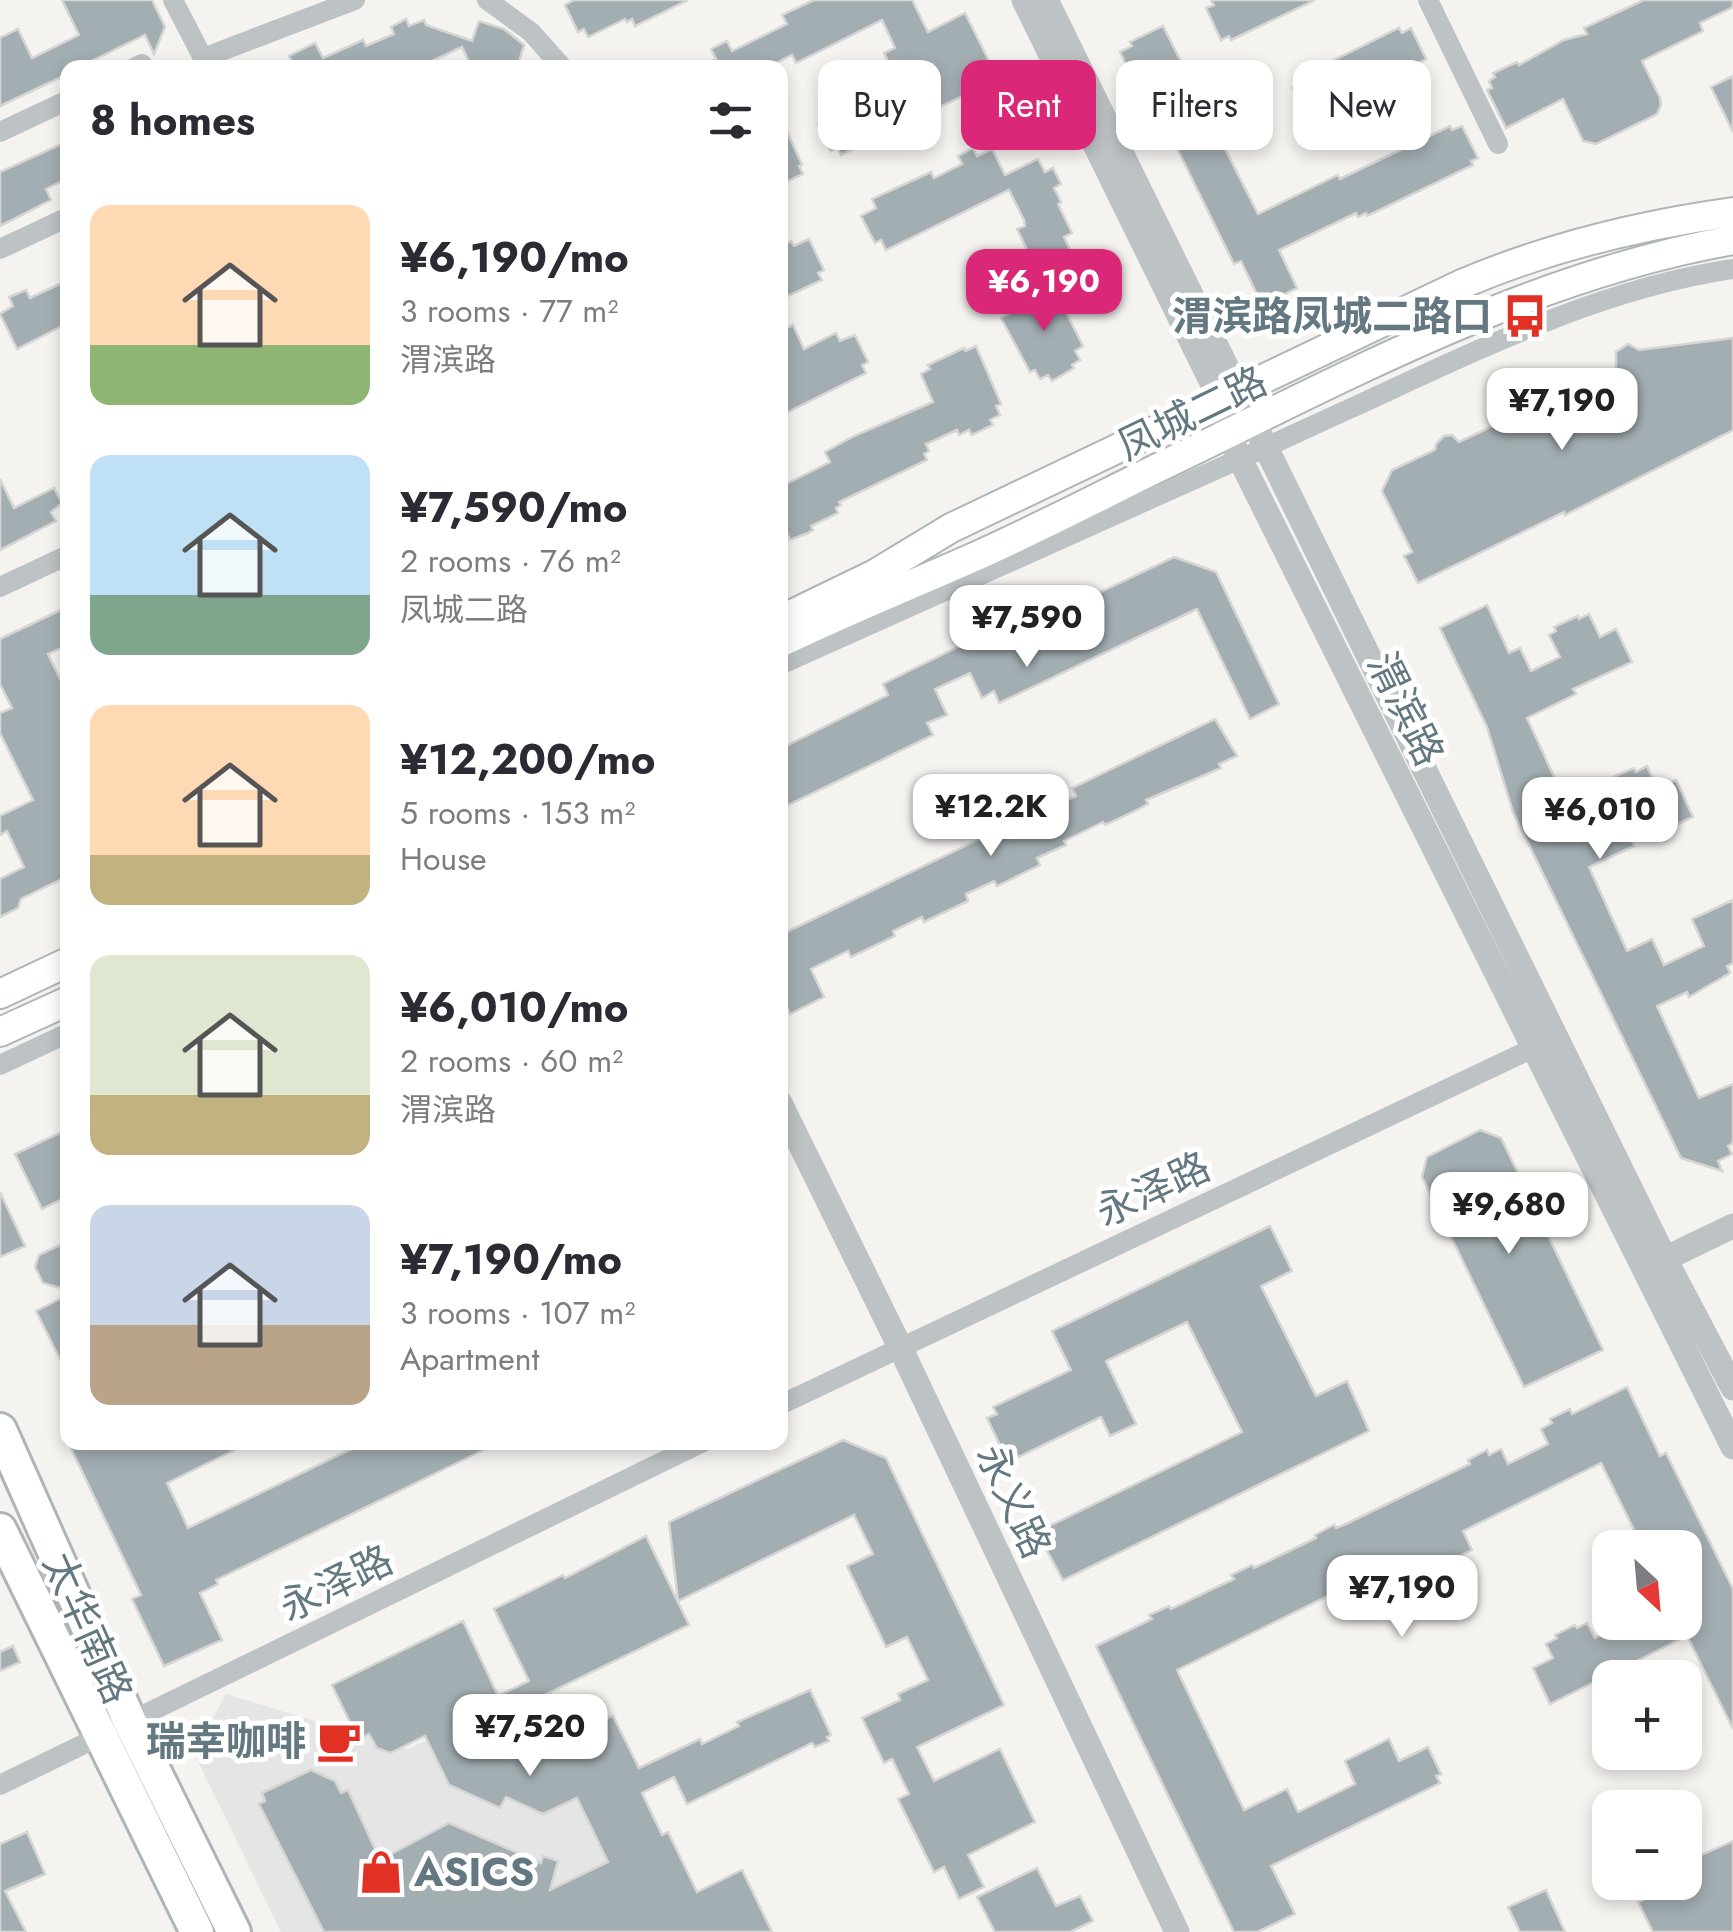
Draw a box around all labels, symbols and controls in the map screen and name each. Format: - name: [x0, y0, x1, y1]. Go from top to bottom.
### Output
- chip: Buy: [818, 60, 941, 150]
- chip: Rent: [961, 60, 1096, 150]
- chip: Filters: [1116, 60, 1273, 150]
- chip: New: [1293, 60, 1431, 150]
- text: 8 homes: [90, 90, 255, 151]
- icon: filters: [703, 93, 758, 148]
- text: ¥6,190/mo: [400, 227, 629, 288]
- icon: home: [170, 245, 290, 365]
- pin: ¥6,190: [963, 249, 1125, 334]
- text: ¥6,190: [988, 258, 1100, 304]
- place label: 渭滨路凤城二路口: [1172, 287, 1492, 345]
- text: 3 rooms · 77 m²: [400, 288, 618, 334]
- bus stop icon: 渭滨路凤城二路口: [1501, 292, 1549, 340]
- text: 渭滨路: [400, 337, 496, 383]
- street label: 凤城二路: [1107, 352, 1277, 474]
- pin: ¥7,190: [1481, 368, 1643, 453]
- text: ¥7,190: [1509, 377, 1615, 423]
- text: ¥7,590/mo: [400, 477, 628, 538]
- icon: home: [170, 495, 290, 615]
- text: 2 rooms · 76 m²: [400, 538, 621, 584]
- pin: ¥7,590: [946, 585, 1108, 670]
- text: 凤城二路: [400, 587, 528, 633]
- text: ¥7,590: [971, 594, 1083, 640]
- street label: 渭滨路: [1354, 642, 1458, 776]
- text: ¥12,200/mo: [400, 729, 656, 790]
- icon: home: [170, 745, 290, 865]
- pin: ¥12.2K: [910, 774, 1072, 859]
- pin: ¥6,010: [1519, 777, 1681, 862]
- text: ¥12.2K: [935, 783, 1047, 829]
- text: ¥6,010: [1544, 786, 1656, 832]
- text: 5 rooms · 153 m²: [400, 790, 635, 836]
- text: House: [400, 836, 487, 882]
- text: ¥6,010/mo: [400, 977, 629, 1038]
- icon: home: [170, 995, 290, 1115]
- text: 2 rooms · 60 m²: [400, 1038, 623, 1084]
- text: 渭滨路: [400, 1087, 496, 1133]
- street label: 永泽路: [1086, 1137, 1220, 1241]
- pin: ¥9,680: [1428, 1172, 1590, 1257]
- text: ¥9,680: [1452, 1181, 1566, 1227]
- text: ¥7,190/mo: [400, 1229, 622, 1290]
- icon: home: [170, 1245, 290, 1365]
- text: 3 rooms · 107 m²: [400, 1290, 635, 1336]
- text: Apartment: [400, 1336, 539, 1382]
- street label: 永义路: [962, 1434, 1066, 1568]
- north arrow: [1592, 1530, 1702, 1640]
- map controls: [1592, 1530, 1702, 1900]
- street label: 永泽路: [269, 1531, 403, 1635]
- street label: 太华南路: [29, 1543, 147, 1713]
- pin: ¥7,190: [1321, 1555, 1483, 1640]
- text: ¥7,190: [1349, 1564, 1455, 1610]
- button: +: [1592, 1660, 1702, 1770]
- pin: ¥7,520: [449, 1694, 611, 1779]
- text: ¥7,520: [475, 1703, 585, 1749]
- place label: 瑞幸咖啡: [146, 1712, 306, 1770]
- cafe icon: 瑞幸咖啡: [315, 1717, 363, 1765]
- button: −: [1592, 1790, 1702, 1900]
- place label: ASICS: [413, 1843, 534, 1901]
- shop icon: ASICS: [357, 1848, 405, 1896]

